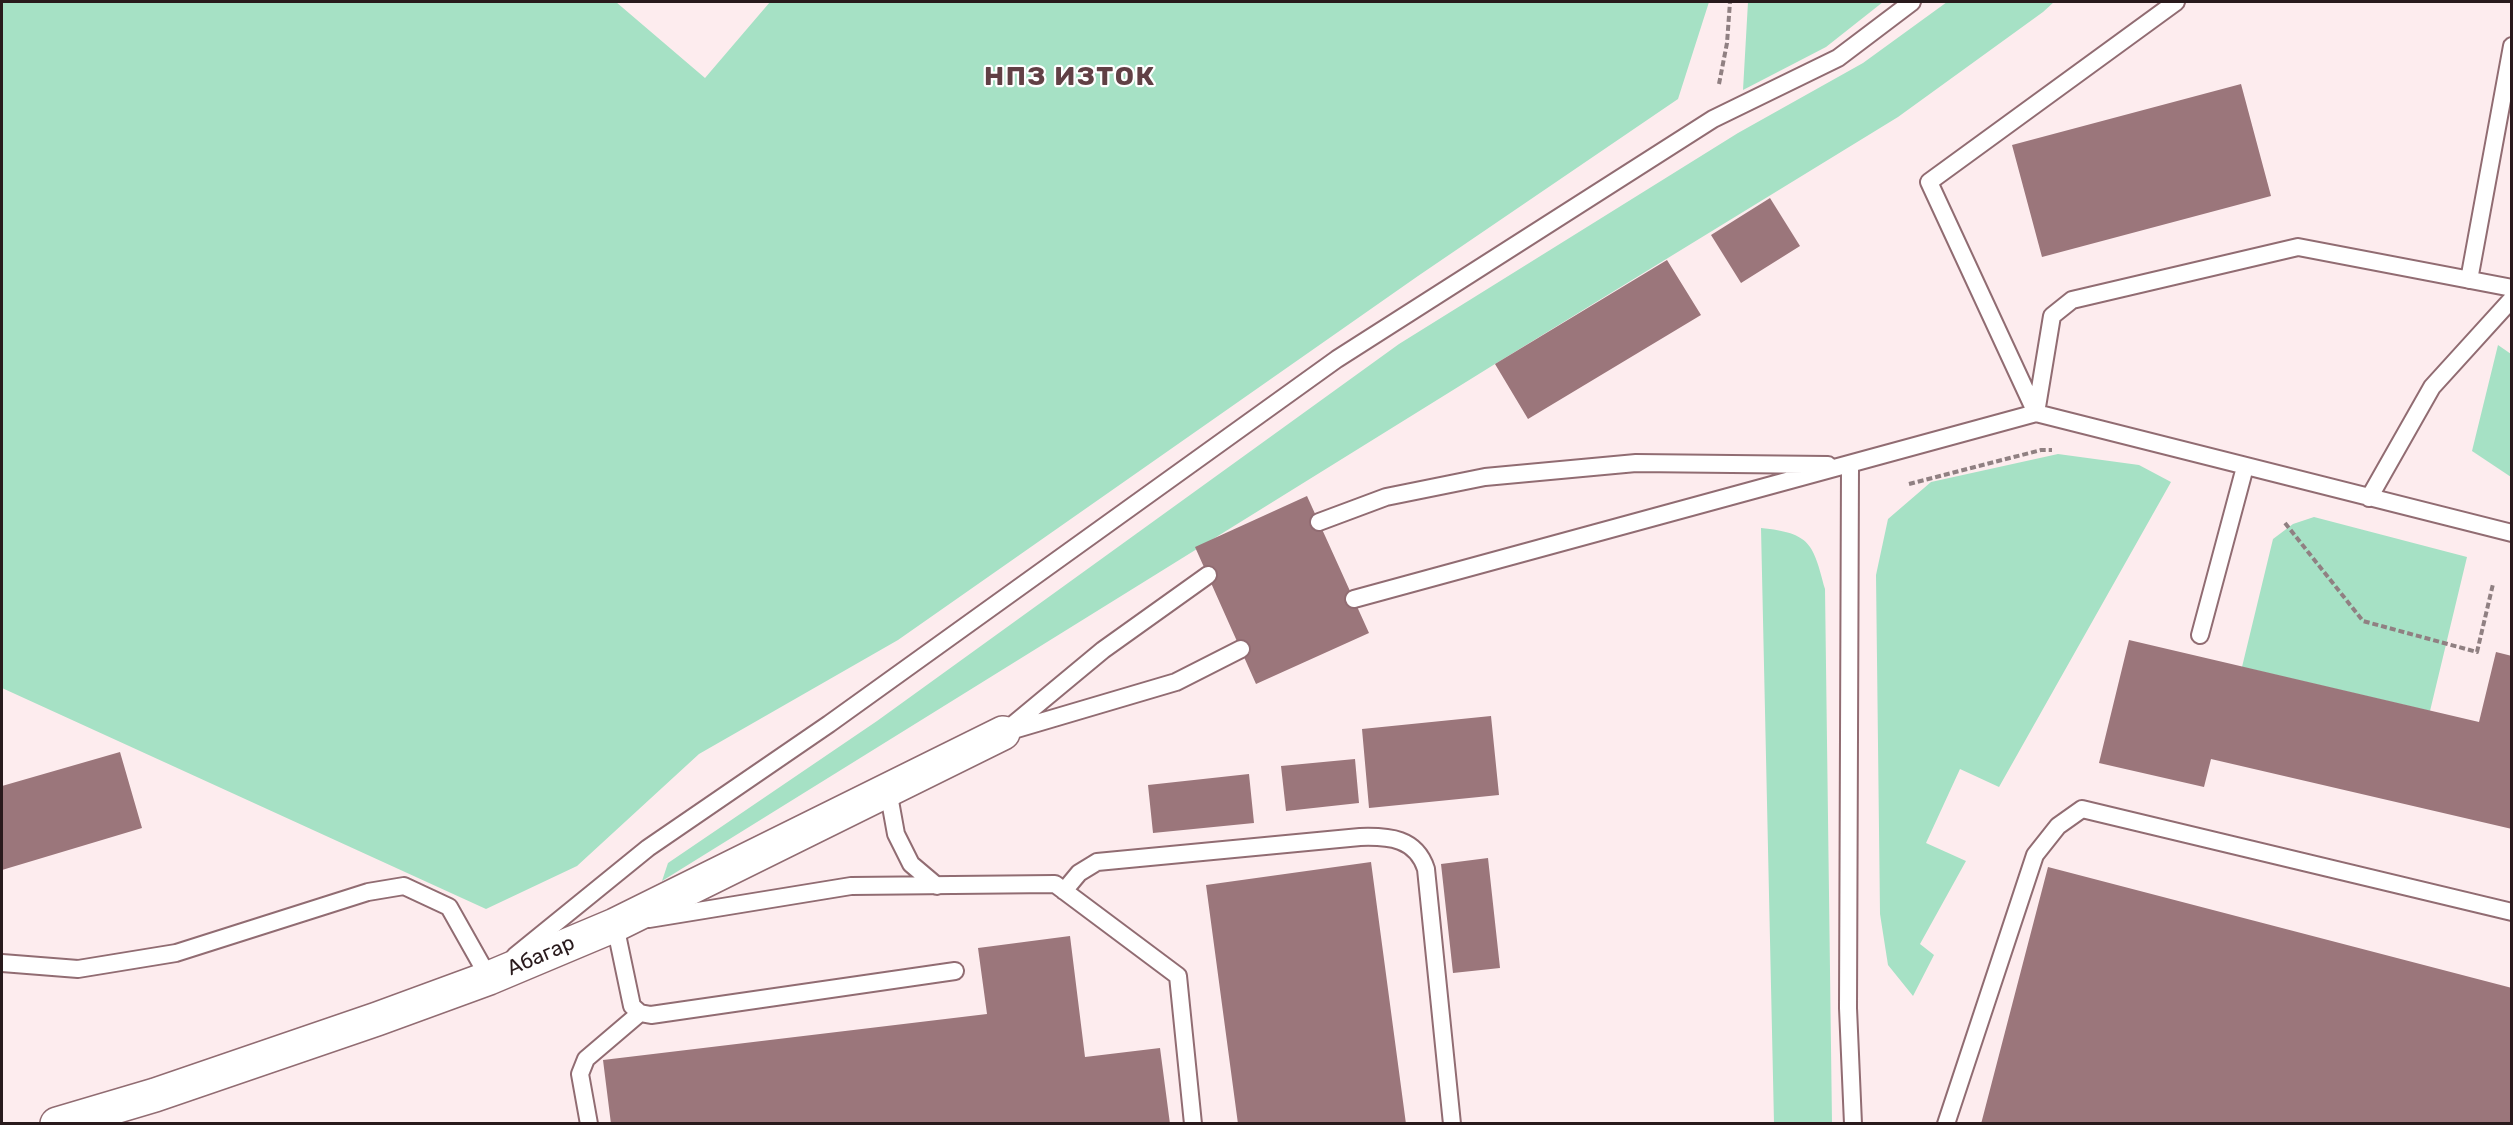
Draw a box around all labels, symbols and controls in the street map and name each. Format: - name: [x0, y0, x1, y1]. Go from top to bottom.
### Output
- district label: НПЗ ИЗТОК: [984, 61, 1156, 93]
- street label: Абагар: [503, 931, 579, 981]

